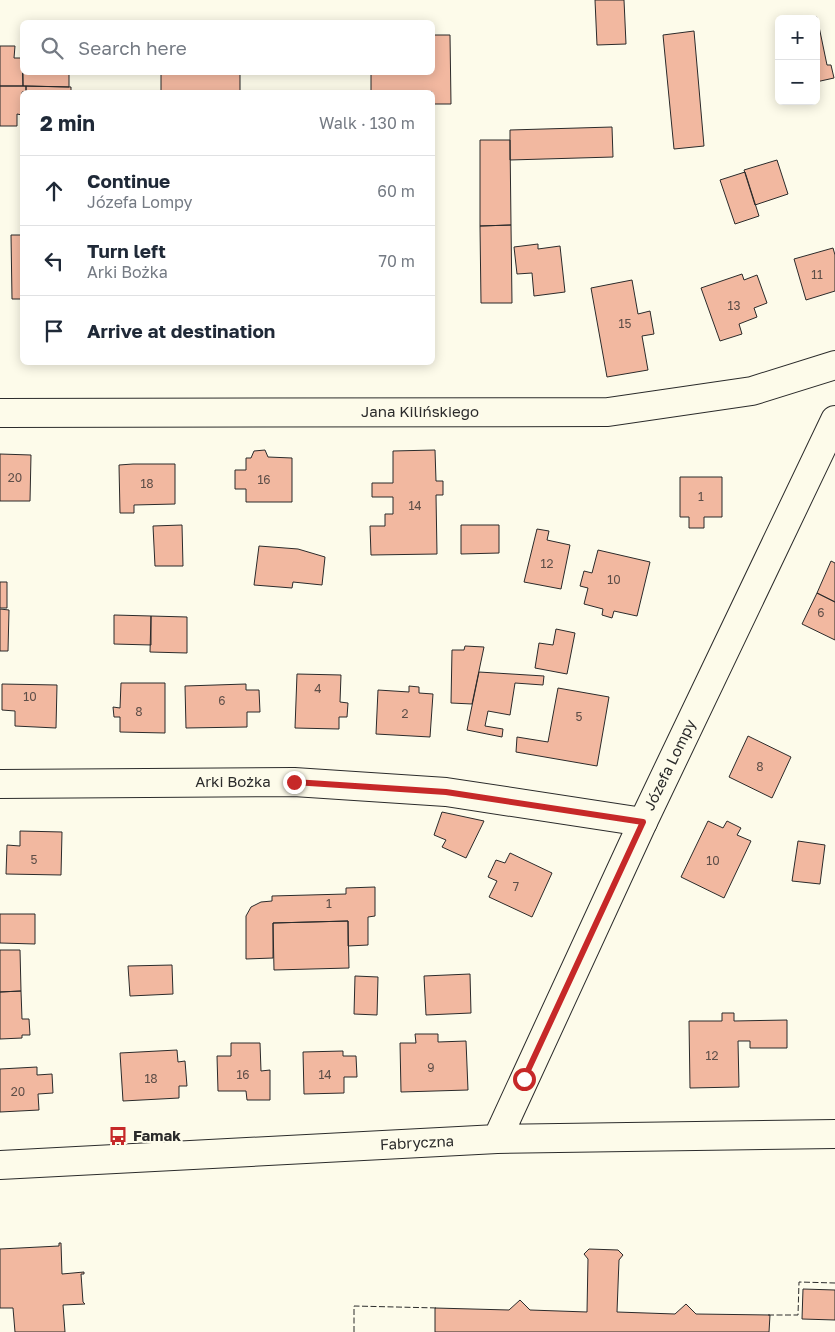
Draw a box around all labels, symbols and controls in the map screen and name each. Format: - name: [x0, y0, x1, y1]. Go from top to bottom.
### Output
- map controls: [775, 15, 820, 105]
- button: +: [775, 15, 820, 60]
- search box: [20, 20, 435, 75]
- icon: search: [38, 34, 66, 62]
- text: Search here: [78, 36, 187, 59]
- button: −: [775, 60, 820, 105]
- text: 2 min: [40, 110, 95, 136]
- text: Walk · 130 m: [319, 113, 415, 133]
- text: Continue: [87, 169, 170, 192]
- icon: ahead: [40, 177, 68, 205]
- text: 60 m: [377, 181, 415, 201]
- text: Józefa Lompy: [87, 192, 193, 212]
- text: Turn left: [87, 239, 166, 262]
- icon: left: [40, 247, 68, 275]
- text: 70 m: [378, 251, 415, 271]
- text: Arki Bożka: [87, 262, 168, 282]
- house number: 11: [811, 267, 823, 282]
- house number: 13: [728, 298, 740, 313]
- house number: 15: [619, 316, 631, 331]
- icon: arrive: [40, 317, 68, 345]
- text: Arrive at destination: [87, 319, 275, 342]
- street label: Jana Kilińskiego: [361, 402, 479, 420]
- house number: 20: [8, 470, 22, 485]
- house number: 16: [257, 472, 271, 487]
- house number: 18: [140, 476, 154, 491]
- house number: 1: [698, 489, 704, 504]
- house number: 14: [408, 498, 422, 513]
- house number: 12: [541, 556, 553, 571]
- house number: 10: [607, 572, 621, 587]
- house number: 6: [817, 605, 825, 620]
- house number: 4: [314, 681, 322, 696]
- house number: 10: [23, 689, 37, 704]
- house number: 6: [218, 693, 226, 708]
- house number: 8: [135, 704, 143, 719]
- house number: 2: [402, 706, 409, 721]
- house number: 5: [576, 709, 583, 724]
- street label: Józefa Lompy: [639, 716, 699, 813]
- house number: 8: [756, 759, 764, 774]
- route end: [283, 771, 306, 794]
- street label: Arki Bożka: [195, 772, 271, 790]
- house number: 5: [31, 852, 38, 867]
- house number: 10: [706, 853, 720, 868]
- house number: 7: [513, 879, 519, 894]
- house number: 1: [326, 896, 332, 911]
- house number: 12: [706, 1048, 718, 1063]
- house number: 9: [427, 1060, 435, 1075]
- house number: 16: [236, 1067, 250, 1082]
- house number: 14: [318, 1067, 332, 1082]
- route start: [513, 1068, 536, 1091]
- house number: 18: [144, 1071, 158, 1086]
- house number: 20: [11, 1084, 25, 1099]
- bus stop icon: Famak: [107, 1125, 129, 1147]
- place label: Famak: [133, 1126, 181, 1144]
- street label: Fabryczna: [379, 1131, 455, 1153]

